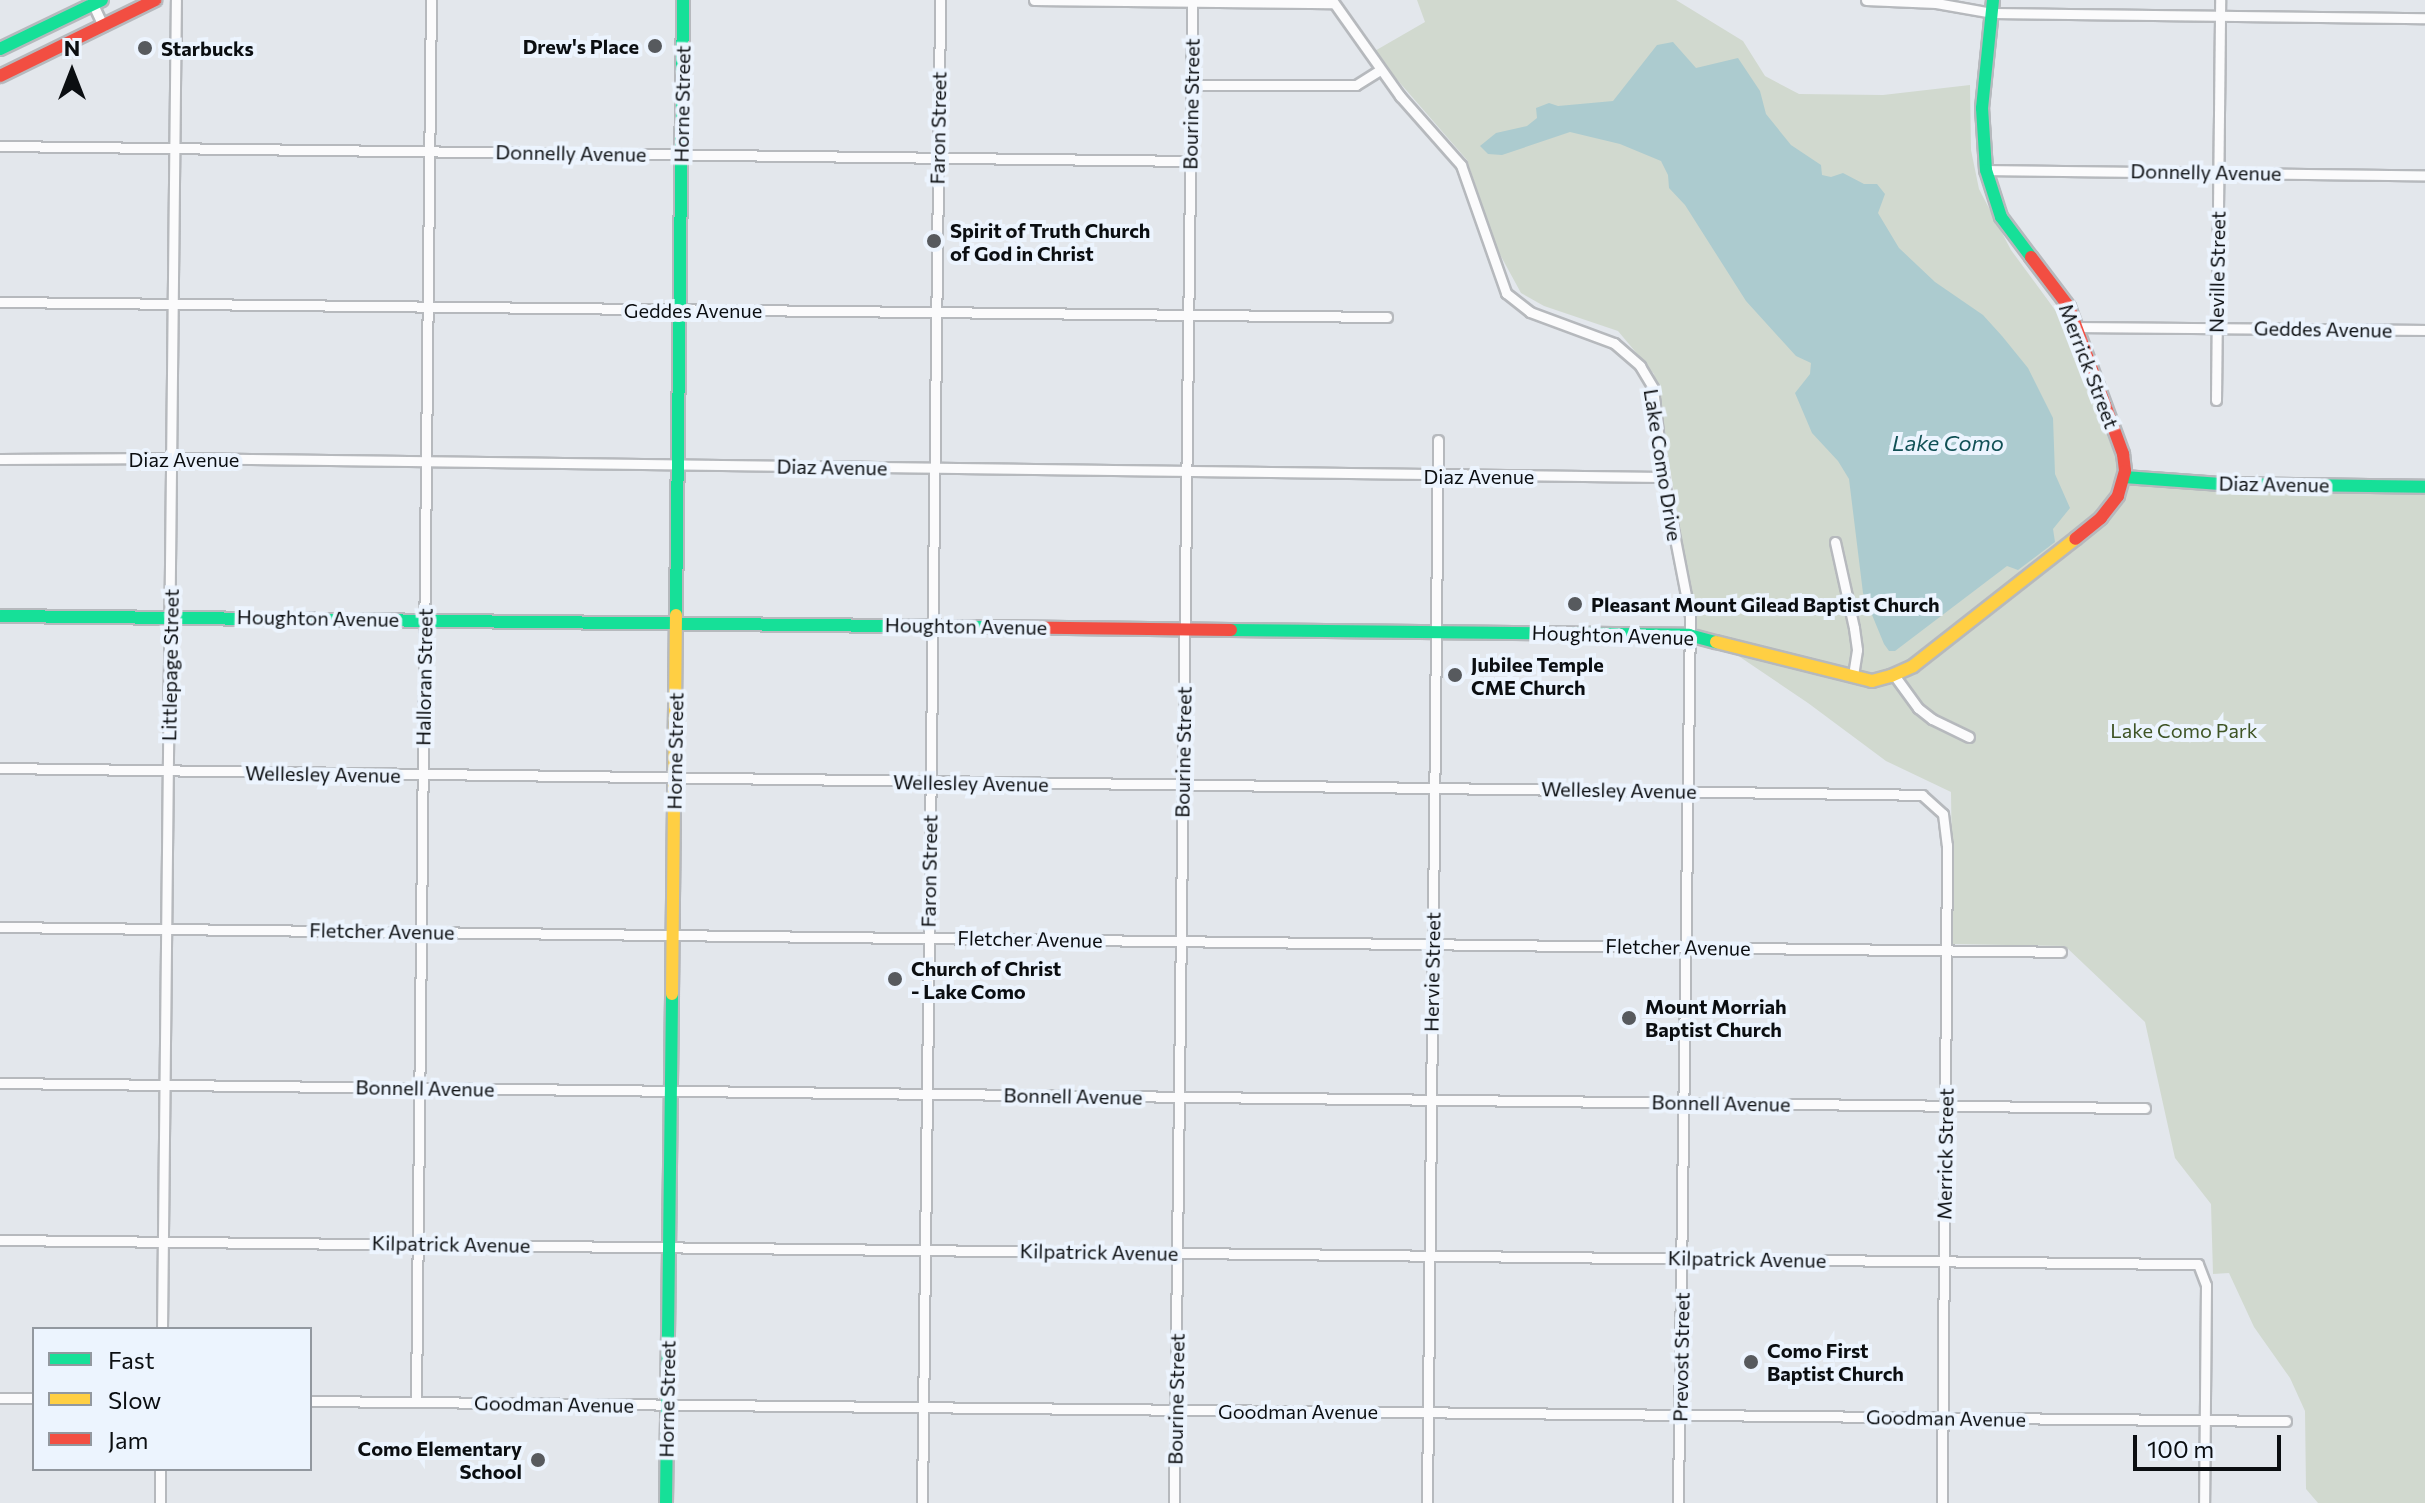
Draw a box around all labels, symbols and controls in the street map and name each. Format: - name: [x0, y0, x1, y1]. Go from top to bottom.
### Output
- north arrow: [32, 32, 112, 112]
- text: N: [64, 34, 80, 61]
- place label: Drew's Place: [523, 34, 639, 58]
- place label: Starbucks: [161, 36, 254, 60]
- marker: Drew's Place: [646, 37, 664, 55]
- street label: Bourine Street: [1178, 38, 1204, 170]
- marker: Starbucks: [136, 39, 154, 57]
- street label: Horne Street: [669, 45, 695, 163]
- street label: Faron Street: [925, 71, 951, 185]
- street label: Donnelly Avenue: [495, 140, 647, 166]
- street label: Donnelly Avenue: [2130, 159, 2282, 185]
- street label: Neville Street: [2204, 211, 2230, 333]
- place label: Spirit of Truth Church of God in Christ: [950, 218, 1150, 265]
- marker: Spirit of Truth Church of God in Christ: [925, 232, 943, 250]
- street label: Geddes Avenue: [624, 298, 762, 322]
- street label: Merrick Street: [2054, 300, 2124, 432]
- street label: Geddes Avenue: [2254, 316, 2392, 342]
- street label: Lake Como Drive: [1639, 387, 1687, 543]
- water label: Lake Como: [1892, 430, 2004, 456]
- street label: Diaz Avenue: [129, 447, 239, 471]
- street label: Diaz Avenue: [776, 454, 888, 480]
- street label: Diaz Avenue: [1424, 464, 1534, 488]
- street label: Diaz Avenue: [2218, 471, 2330, 497]
- street label: Littlepage Street: [157, 589, 183, 741]
- place label: Pleasant Mount Gilead Baptist Church: [1591, 592, 1940, 616]
- marker: Pleasant Mount Gilead Baptist Church: [1566, 595, 1584, 613]
- street label: Houghton Avenue: [237, 605, 399, 631]
- street label: Halloran Street: [411, 608, 437, 746]
- street label: Houghton Avenue: [885, 613, 1047, 639]
- street label: Houghton Avenue: [1531, 620, 1695, 650]
- place label: Jubilee Temple CME Church: [1471, 652, 1604, 699]
- marker: Jubilee Temple CME Church: [1446, 666, 1464, 684]
- street label: Bourine Street: [1170, 686, 1196, 818]
- street label: Horne Street: [662, 692, 688, 810]
- park label: Lake Como Park: [2110, 718, 2258, 742]
- street label: Wellesley Avenue: [245, 761, 401, 787]
- street label: Wellesley Avenue: [893, 770, 1049, 796]
- street label: Wellesley Avenue: [1541, 777, 1697, 803]
- street label: Faron Street: [916, 814, 942, 928]
- street label: Hervie Street: [1419, 912, 1445, 1032]
- street label: Fletcher Avenue: [309, 918, 455, 944]
- street label: Fletcher Avenue: [957, 926, 1103, 952]
- street label: Fletcher Avenue: [1605, 934, 1751, 960]
- place label: Church of Christ - Lake Como: [911, 956, 1061, 1003]
- marker: Church of Christ - Lake Como: [886, 970, 904, 988]
- place label: Mount Morriah Baptist Church: [1645, 994, 1787, 1041]
- marker: Mount Morriah Baptist Church: [1620, 1009, 1638, 1027]
- street label: Bonnell Avenue: [355, 1075, 495, 1101]
- street label: Bonnell Avenue: [1003, 1083, 1143, 1109]
- street label: Merrick Street: [1932, 1088, 1958, 1220]
- street label: Bonnell Avenue: [1651, 1090, 1791, 1116]
- street label: Kilpatrick Avenue: [372, 1231, 530, 1257]
- street label: Kilpatrick Avenue: [1020, 1239, 1178, 1265]
- street label: Kilpatrick Avenue: [1668, 1246, 1826, 1272]
- street label: Prevost Street: [1668, 1292, 1694, 1422]
- legend: [32, 1327, 312, 1471]
- street label: Bourine Street: [1163, 1333, 1189, 1465]
- place label: Como First Baptist Church: [1767, 1338, 1904, 1385]
- street label: Horne Street: [654, 1340, 680, 1458]
- text: Fast: [108, 1345, 155, 1374]
- marker: Como First Baptist Church: [1742, 1353, 1760, 1371]
- text: Slow: [108, 1385, 161, 1414]
- street label: Goodman Avenue: [474, 1391, 634, 1417]
- street label: Goodman Avenue: [1218, 1399, 1378, 1423]
- street label: Goodman Avenue: [1866, 1405, 2026, 1431]
- scale bar: [2137, 1419, 2285, 1469]
- text: Jam: [108, 1425, 148, 1454]
- text: 100 m: [2147, 1434, 2214, 1463]
- place label: Como Elementary School: [357, 1436, 522, 1483]
- marker: Como Elementary School: [529, 1451, 547, 1469]

